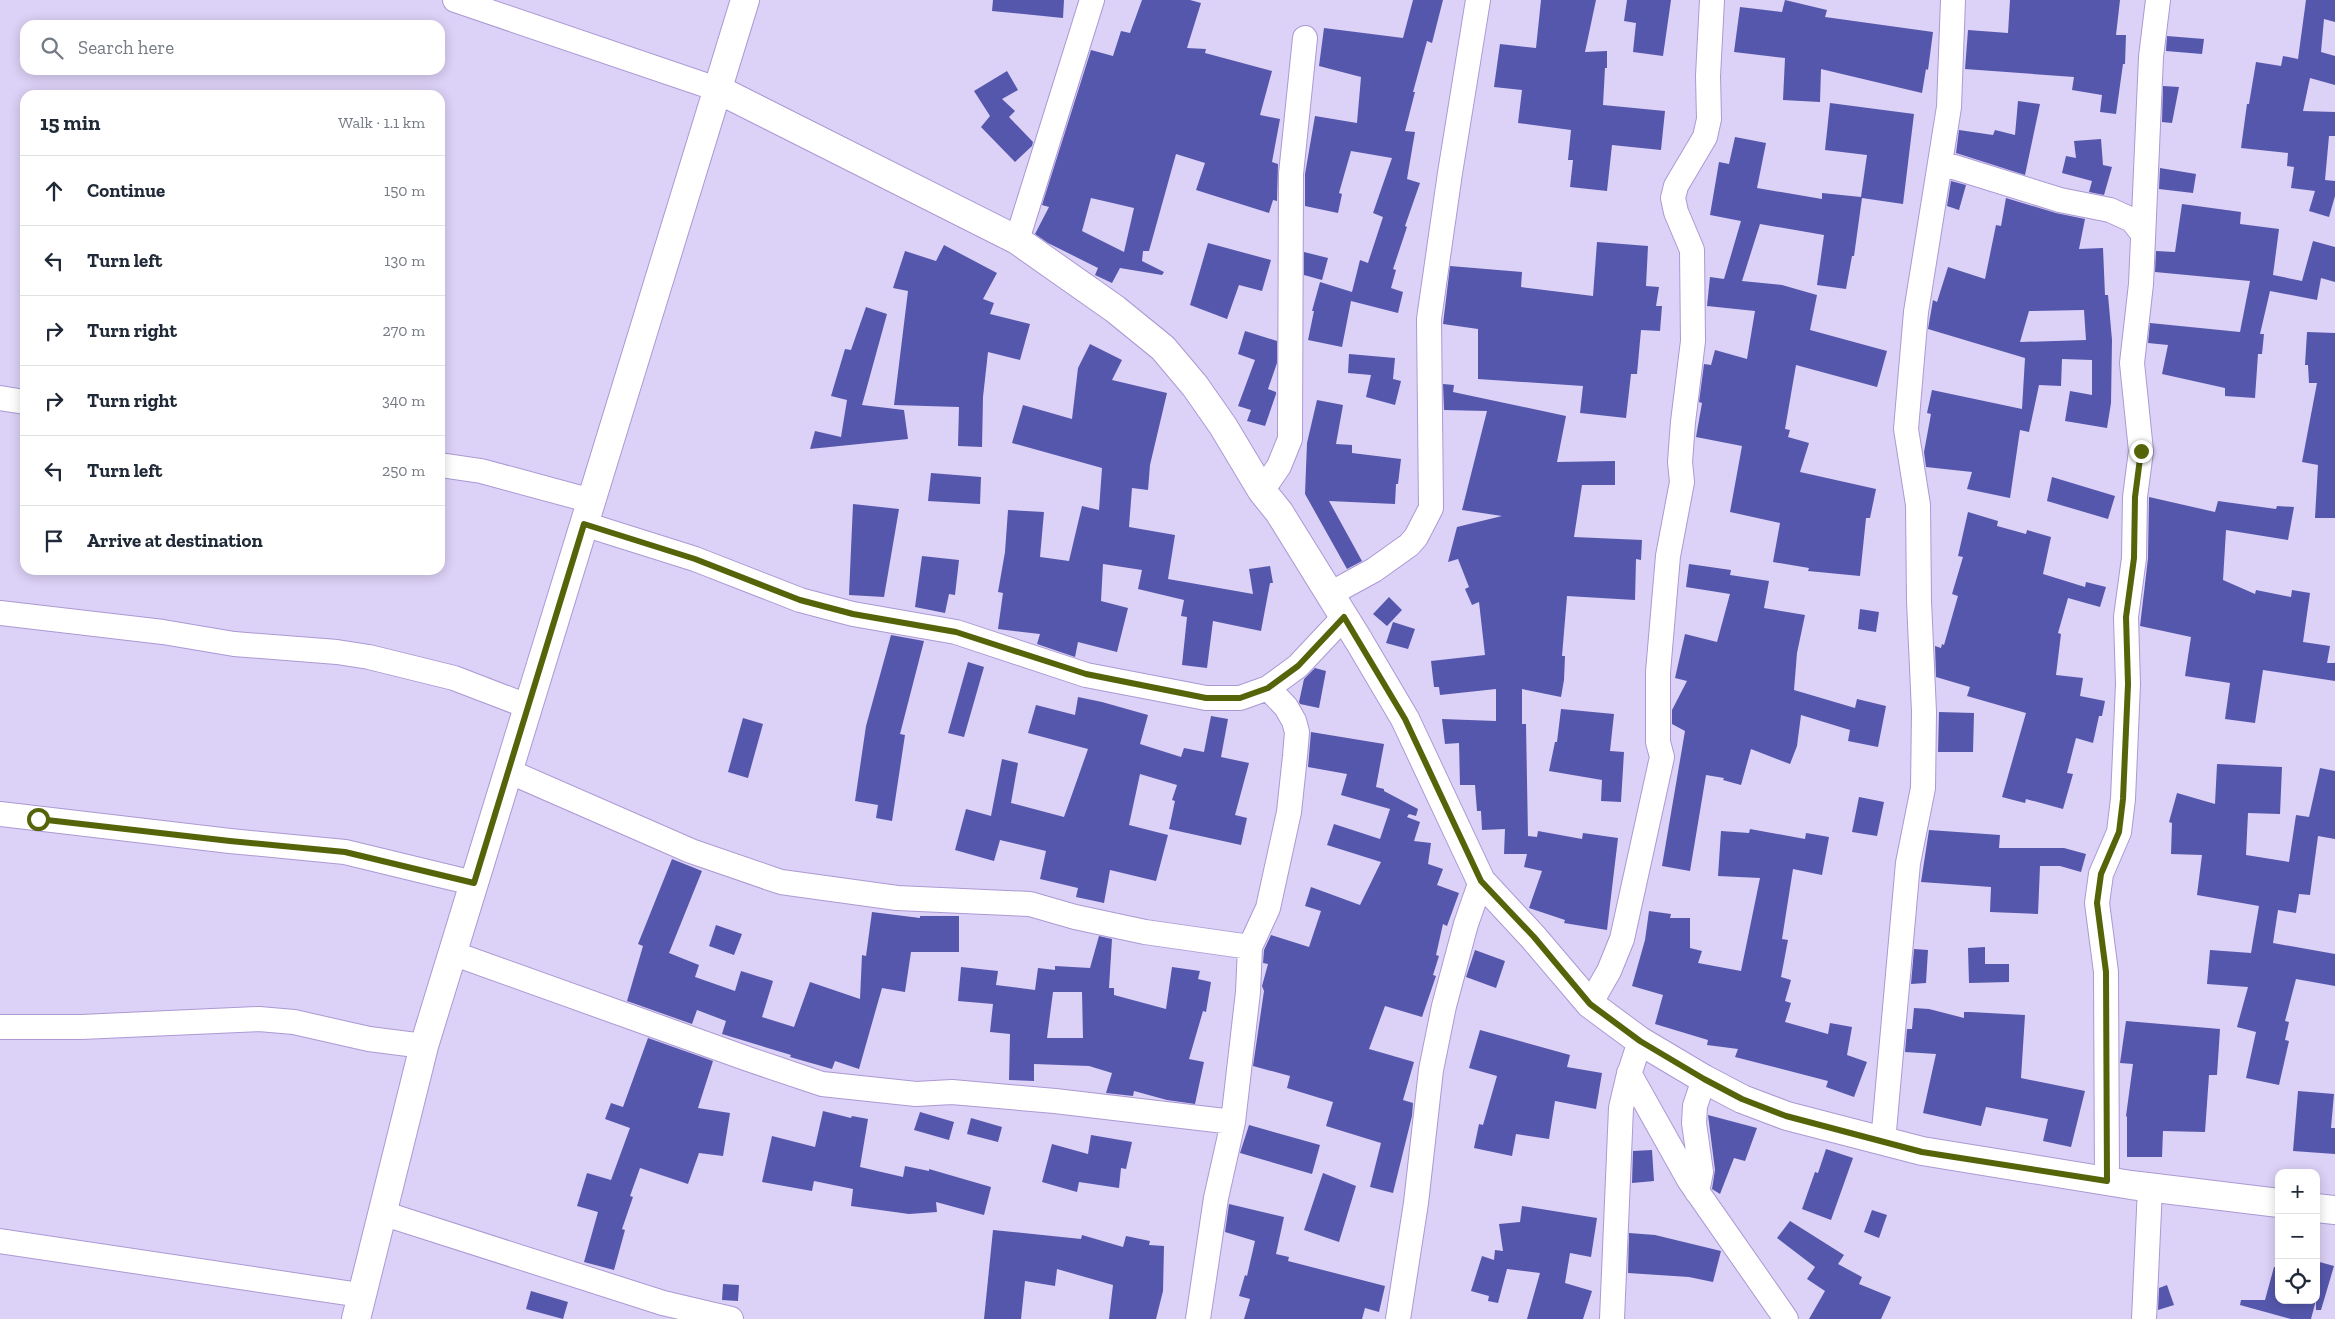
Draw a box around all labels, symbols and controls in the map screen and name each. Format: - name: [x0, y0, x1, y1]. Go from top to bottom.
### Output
- search box: [20, 20, 445, 75]
- icon: search: [38, 34, 66, 62]
- text: Search here: [78, 36, 174, 59]
- text: 15 min: [40, 110, 101, 135]
- text: Walk · 1.1 km: [338, 113, 425, 132]
- icon: ahead: [40, 177, 68, 205]
- text: Continue: [87, 179, 165, 202]
- text: 150 m: [384, 181, 425, 200]
- icon: left: [40, 247, 68, 275]
- text: Turn left: [87, 249, 162, 272]
- text: 130 m: [384, 251, 425, 270]
- icon: right: [40, 317, 68, 345]
- text: Turn right: [87, 319, 177, 342]
- text: 270 m: [383, 321, 425, 340]
- icon: right: [40, 387, 68, 415]
- text: Turn right: [87, 389, 177, 412]
- text: 340 m: [382, 391, 425, 410]
- route end: [2130, 440, 2153, 463]
- icon: left: [40, 457, 68, 485]
- text: Turn left: [87, 459, 162, 482]
- text: 250 m: [382, 461, 425, 480]
- icon: arrive: [40, 527, 68, 555]
- text: Arrive at destination: [87, 529, 263, 552]
- route start: [27, 808, 50, 831]
- map controls: [2275, 1169, 2320, 1304]
- button: +: [2275, 1169, 2320, 1214]
- button: −: [2275, 1214, 2320, 1259]
- button: locate: [2275, 1259, 2320, 1304]

